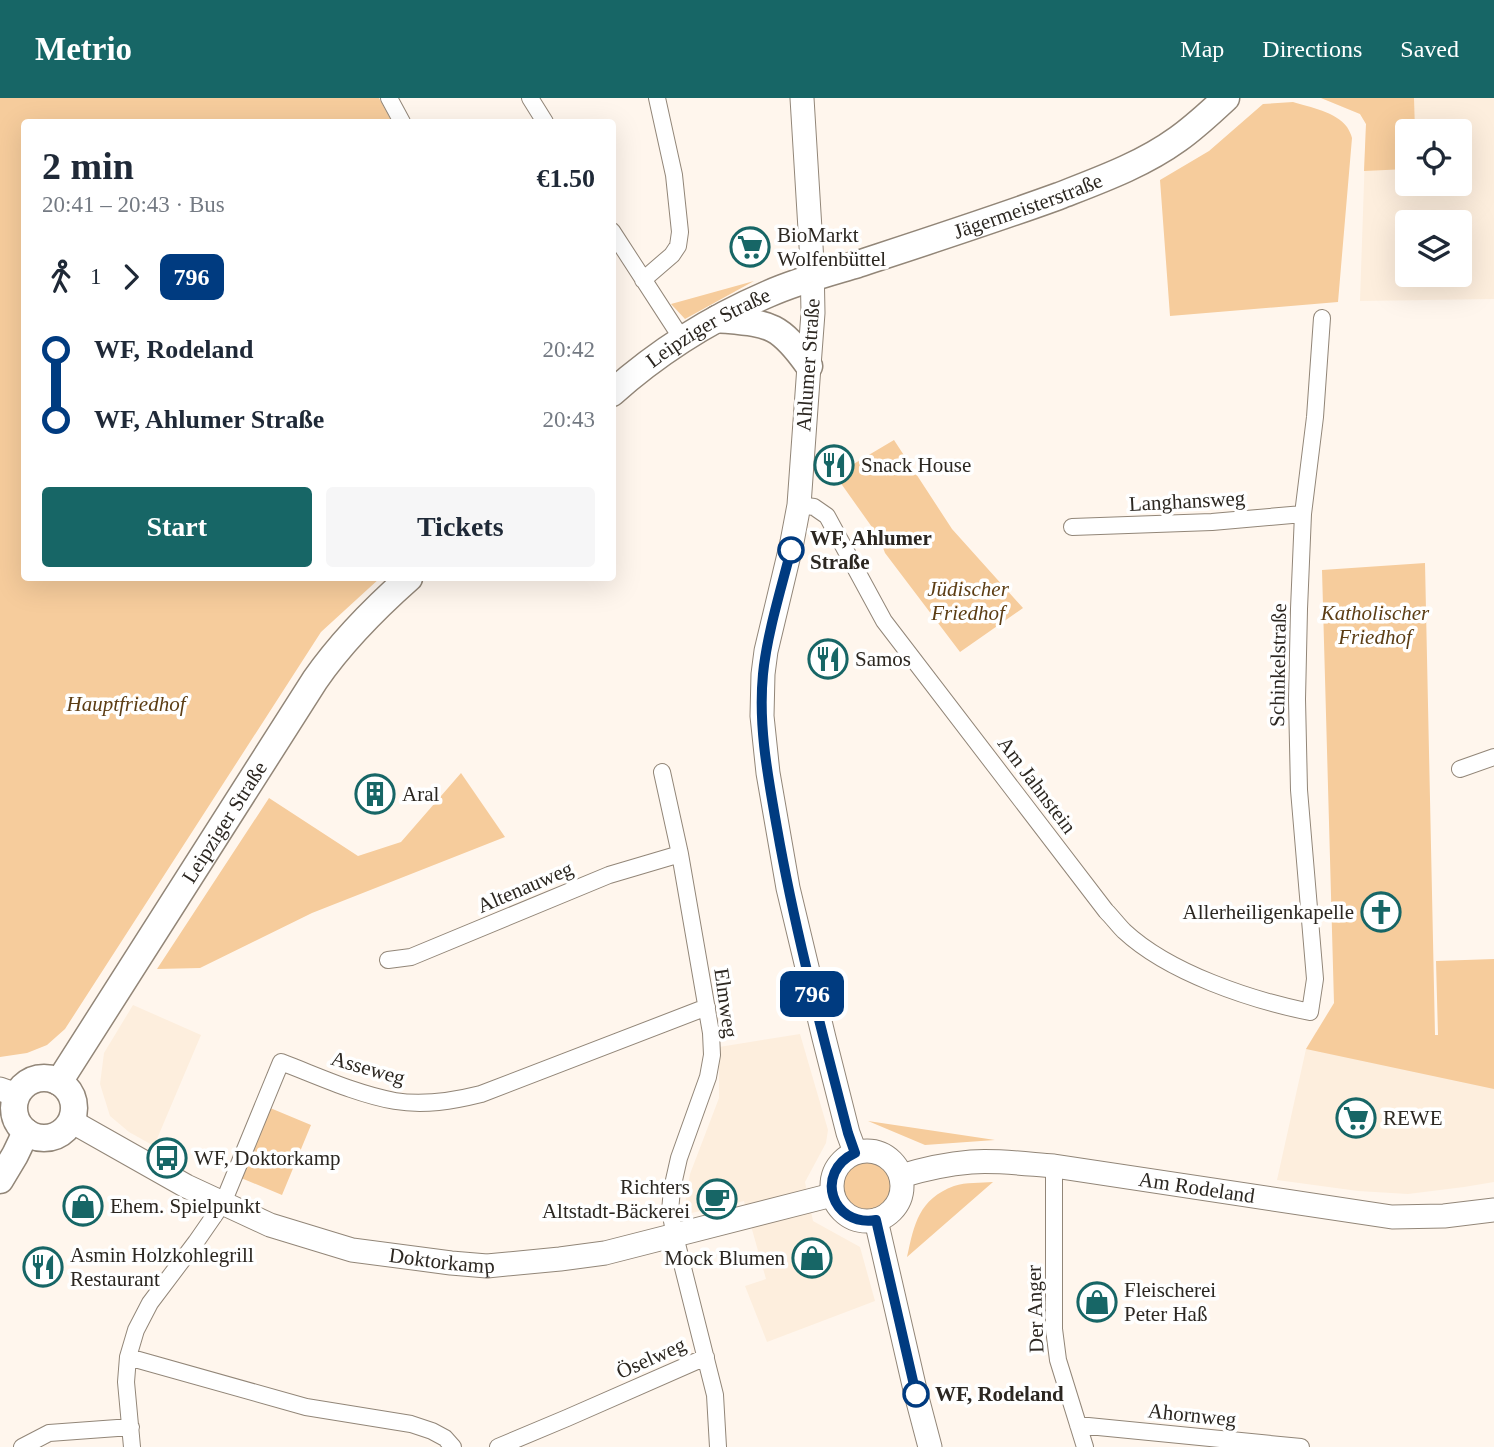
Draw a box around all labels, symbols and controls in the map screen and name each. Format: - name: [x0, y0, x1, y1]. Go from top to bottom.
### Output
- text: Metrio: [35, 31, 132, 67]
- text: Map: [1180, 36, 1224, 62]
- text: Directions: [1262, 36, 1362, 62]
- text: Saved: [1400, 36, 1459, 62]
- map controls: [1395, 119, 1472, 287]
- button: locate: [1395, 119, 1472, 196]
- text: 2 min: [42, 145, 134, 187]
- text: €1.50: [537, 164, 595, 193]
- street label: Jägermeisterstraße: [950, 168, 1106, 244]
- text: 20:41 – 20:43 · Bus: [42, 192, 225, 217]
- button: layers: [1395, 210, 1472, 287]
- place label: BioMarkt Wolfenbüttel: [777, 223, 886, 271]
- supermarket icon: BioMarkt Wolfenbüttel: [729, 226, 771, 268]
- icon: walk: [42, 258, 80, 296]
- icon: forward: [112, 258, 150, 296]
- text: 1: [90, 264, 102, 289]
- text: 796: [174, 264, 210, 290]
- street label: Leipziger Straße: [641, 283, 774, 373]
- street label: Ahlumer Straße: [791, 298, 825, 432]
- text: WF, Rodeland: [94, 335, 253, 364]
- text: 20:42: [543, 337, 595, 362]
- text: WF, Ahlumer Straße: [94, 405, 324, 434]
- text: 20:43: [543, 407, 595, 432]
- restaurant icon: Snack House: [813, 444, 855, 486]
- place label: Snack House: [861, 453, 971, 477]
- street label: Langhansweg: [1128, 486, 1246, 516]
- button: Start: [42, 487, 312, 567]
- button: Tickets: [326, 487, 595, 567]
- place label: WF, Ahlumer Straße: [810, 526, 932, 574]
- marker: WF, Ahlumer Straße: [778, 537, 804, 563]
- park label: Jüdischer Friedhof: [927, 577, 1010, 625]
- park label: Katholischer Friedhof: [1320, 601, 1430, 649]
- street label: Schinkelstraße: [1265, 603, 1291, 727]
- restaurant icon: Samos: [807, 638, 849, 680]
- place label: Samos: [855, 647, 911, 671]
- park label: Hauptfriedhof: [66, 692, 189, 716]
- street label: Am Jahnstein: [993, 732, 1081, 839]
- street label: Leipziger Straße: [177, 757, 272, 887]
- building icon: Aral: [354, 773, 396, 815]
- place label: Aral: [402, 782, 439, 806]
- street label: Altenauweg: [474, 856, 577, 918]
- church icon: Allerheiligenkapelle: [1360, 891, 1402, 933]
- place label: Allerheiligenkapelle: [1183, 900, 1354, 924]
- street label: Elmweg: [709, 967, 743, 1040]
- line badge: 796: [772, 971, 852, 1017]
- text: 796: [794, 981, 830, 1007]
- street label: Asseweg: [328, 1046, 408, 1090]
- supermarket icon: REWE: [1335, 1097, 1377, 1139]
- place label: REWE: [1383, 1106, 1442, 1130]
- bus stop icon: WF, Doktorkamp: [146, 1137, 188, 1179]
- place label: WF, Doktorkamp: [194, 1146, 340, 1170]
- street label: Am Rodeland: [1137, 1167, 1257, 1208]
- place label: Richters Altstadt-Bäckerei: [542, 1175, 690, 1223]
- cafe icon: Richters Altstadt-Bäckerei: [696, 1178, 738, 1220]
- shop icon: Ehem. Spielpunkt: [62, 1185, 104, 1227]
- place label: Ehem. Spielpunkt: [110, 1194, 261, 1218]
- shop icon: Mock Blumen: [791, 1237, 833, 1279]
- place label: Asmin Holzkohlegrill Restaurant: [70, 1243, 254, 1291]
- street label: Doktorkamp: [388, 1243, 496, 1278]
- restaurant icon: Asmin Holzkohlegrill Restaurant: [22, 1246, 64, 1288]
- place label: Mock Blumen: [664, 1246, 785, 1270]
- street label: Der Anger: [1021, 1265, 1049, 1353]
- place label: Fleischerei Peter Haß: [1124, 1278, 1216, 1326]
- shop icon: Fleischerei Peter Haß: [1076, 1281, 1118, 1323]
- street label: Öselweg: [613, 1332, 690, 1384]
- marker: WF, Rodeland: [903, 1381, 929, 1407]
- place label: WF, Rodeland: [935, 1382, 1064, 1406]
- street label: Ahornweg: [1147, 1398, 1238, 1432]

